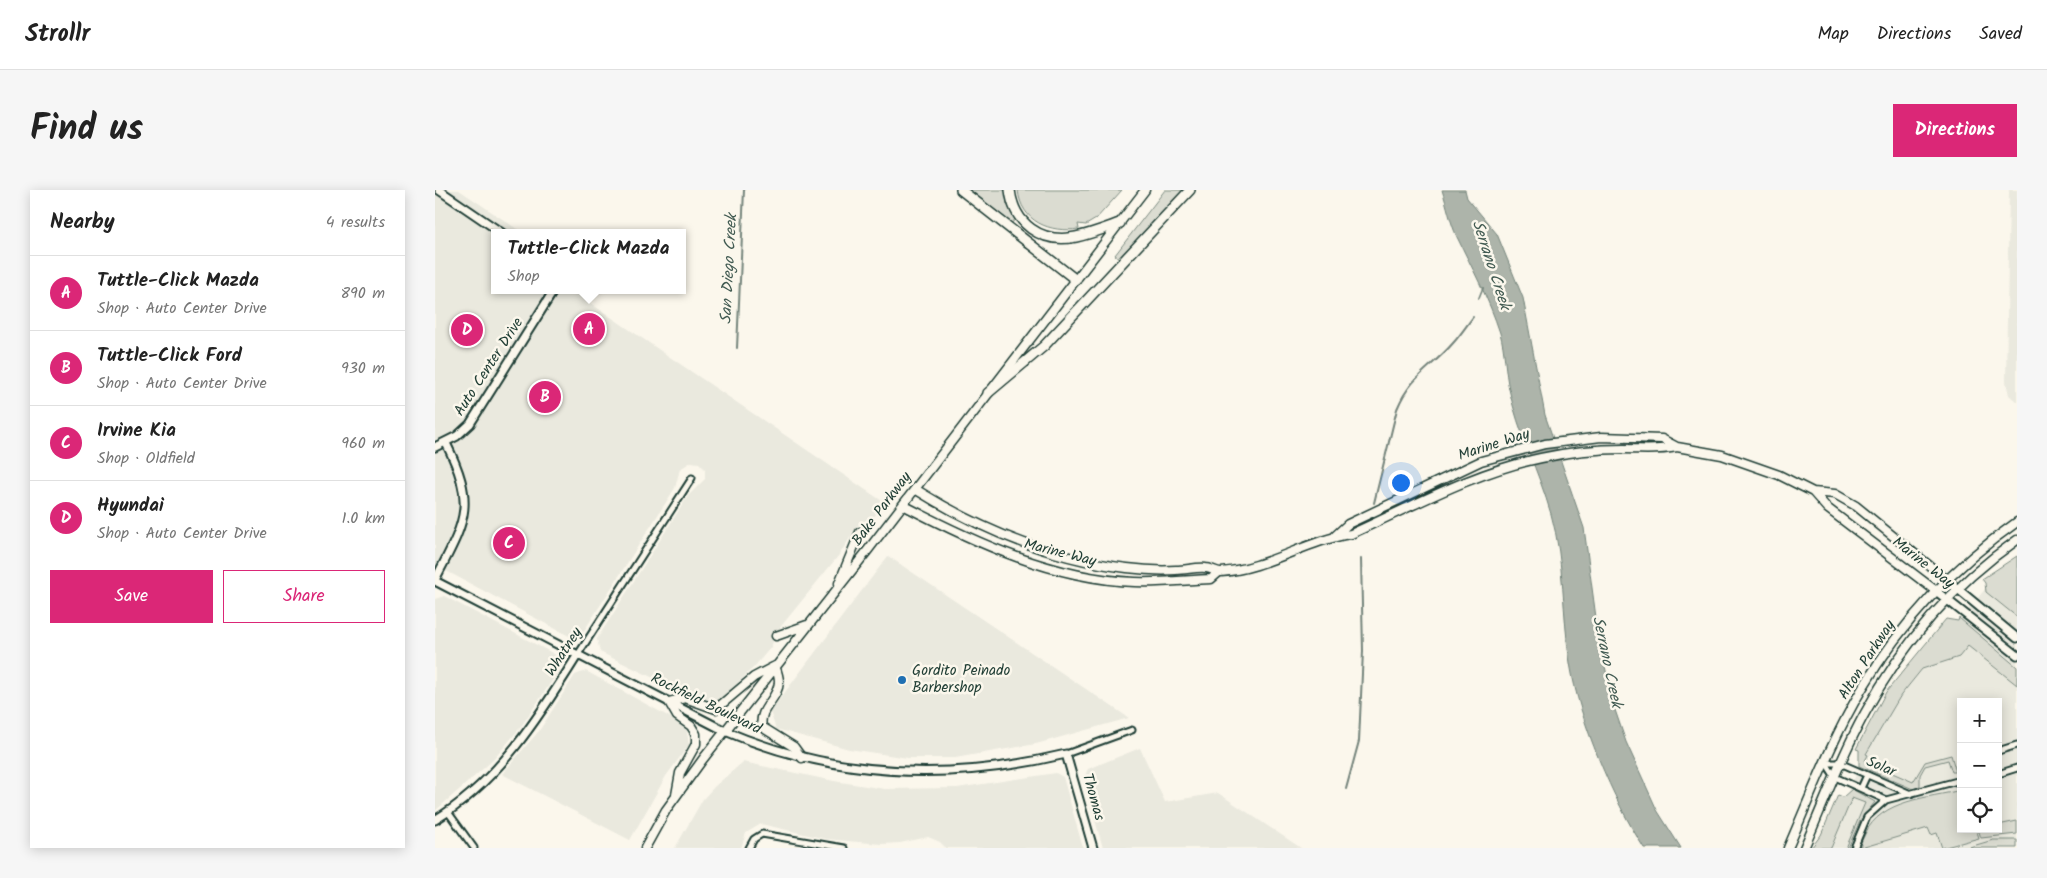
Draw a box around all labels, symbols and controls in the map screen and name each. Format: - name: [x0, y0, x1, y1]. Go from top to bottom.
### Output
- text: Strollr: [25, 15, 90, 54]
- text: Map: [1817, 20, 1849, 49]
- text: Directions: [1877, 20, 1951, 49]
- text: Saved: [1979, 20, 2022, 49]
- text: Find us: [30, 102, 143, 158]
- button: Directions: [1893, 104, 2017, 157]
- text: Nearby: [50, 206, 115, 239]
- text: 4 results: [326, 210, 385, 235]
- water label: San Diego Creek: [714, 211, 745, 325]
- water label: Serrano Creek: [1465, 217, 1518, 315]
- popup: [491, 229, 686, 294]
- text: Tuttle-Click Mazda: [508, 234, 669, 264]
- text: Shop: [508, 264, 540, 289]
- text: Tuttle-Click Mazda: [97, 266, 259, 296]
- text: A: [61, 281, 71, 306]
- text: 890 m: [340, 281, 385, 306]
- text: Shop · Auto Center Drive: [97, 296, 267, 321]
- pin: A: [573, 310, 605, 348]
- pin: D: [451, 311, 483, 349]
- street label: Auto Center Drive: [451, 315, 527, 419]
- text: Tuttle-Click Ford: [97, 341, 242, 371]
- text: B: [61, 356, 71, 381]
- text: 930 m: [341, 356, 385, 381]
- text: Shop · Auto Center Drive: [97, 371, 267, 396]
- pin: B: [529, 378, 561, 416]
- text: Irvine Kia: [97, 416, 176, 446]
- street label: Marine Way: [1455, 422, 1534, 468]
- text: C: [61, 431, 71, 456]
- text: 960 m: [341, 431, 385, 456]
- text: Shop · Oldfield: [97, 446, 195, 471]
- street label: Bake Parkway: [846, 466, 919, 551]
- your location: [1388, 470, 1414, 496]
- text: Hyundai: [97, 491, 164, 521]
- text: D: [61, 506, 71, 531]
- text: 1.0 km: [342, 506, 385, 531]
- text: Shop · Auto Center Drive: [97, 521, 267, 546]
- pin: C: [493, 524, 525, 562]
- street label: Marine Way: [1886, 531, 1960, 596]
- street label: Marine Way: [1021, 532, 1100, 574]
- button: Save: [50, 570, 213, 623]
- button: Share: [223, 570, 385, 623]
- water label: Serrano Creek: [1585, 614, 1629, 712]
- street label: Alton Parkway: [1832, 615, 1902, 705]
- street label: Whatney: [539, 622, 589, 681]
- place label: Gordito Peinado Barbershop: [912, 659, 1011, 700]
- street label: Rockfield Boulevard: [646, 667, 766, 742]
- marker: Gordito Peinado Barbershop: [896, 674, 908, 686]
- map controls: [1957, 698, 2002, 833]
- button: +: [1957, 698, 2002, 743]
- button: −: [1957, 743, 2002, 788]
- street label: Solar: [1862, 750, 1901, 784]
- street label: Thomas: [1075, 771, 1111, 824]
- button: locate: [1957, 788, 2002, 833]

